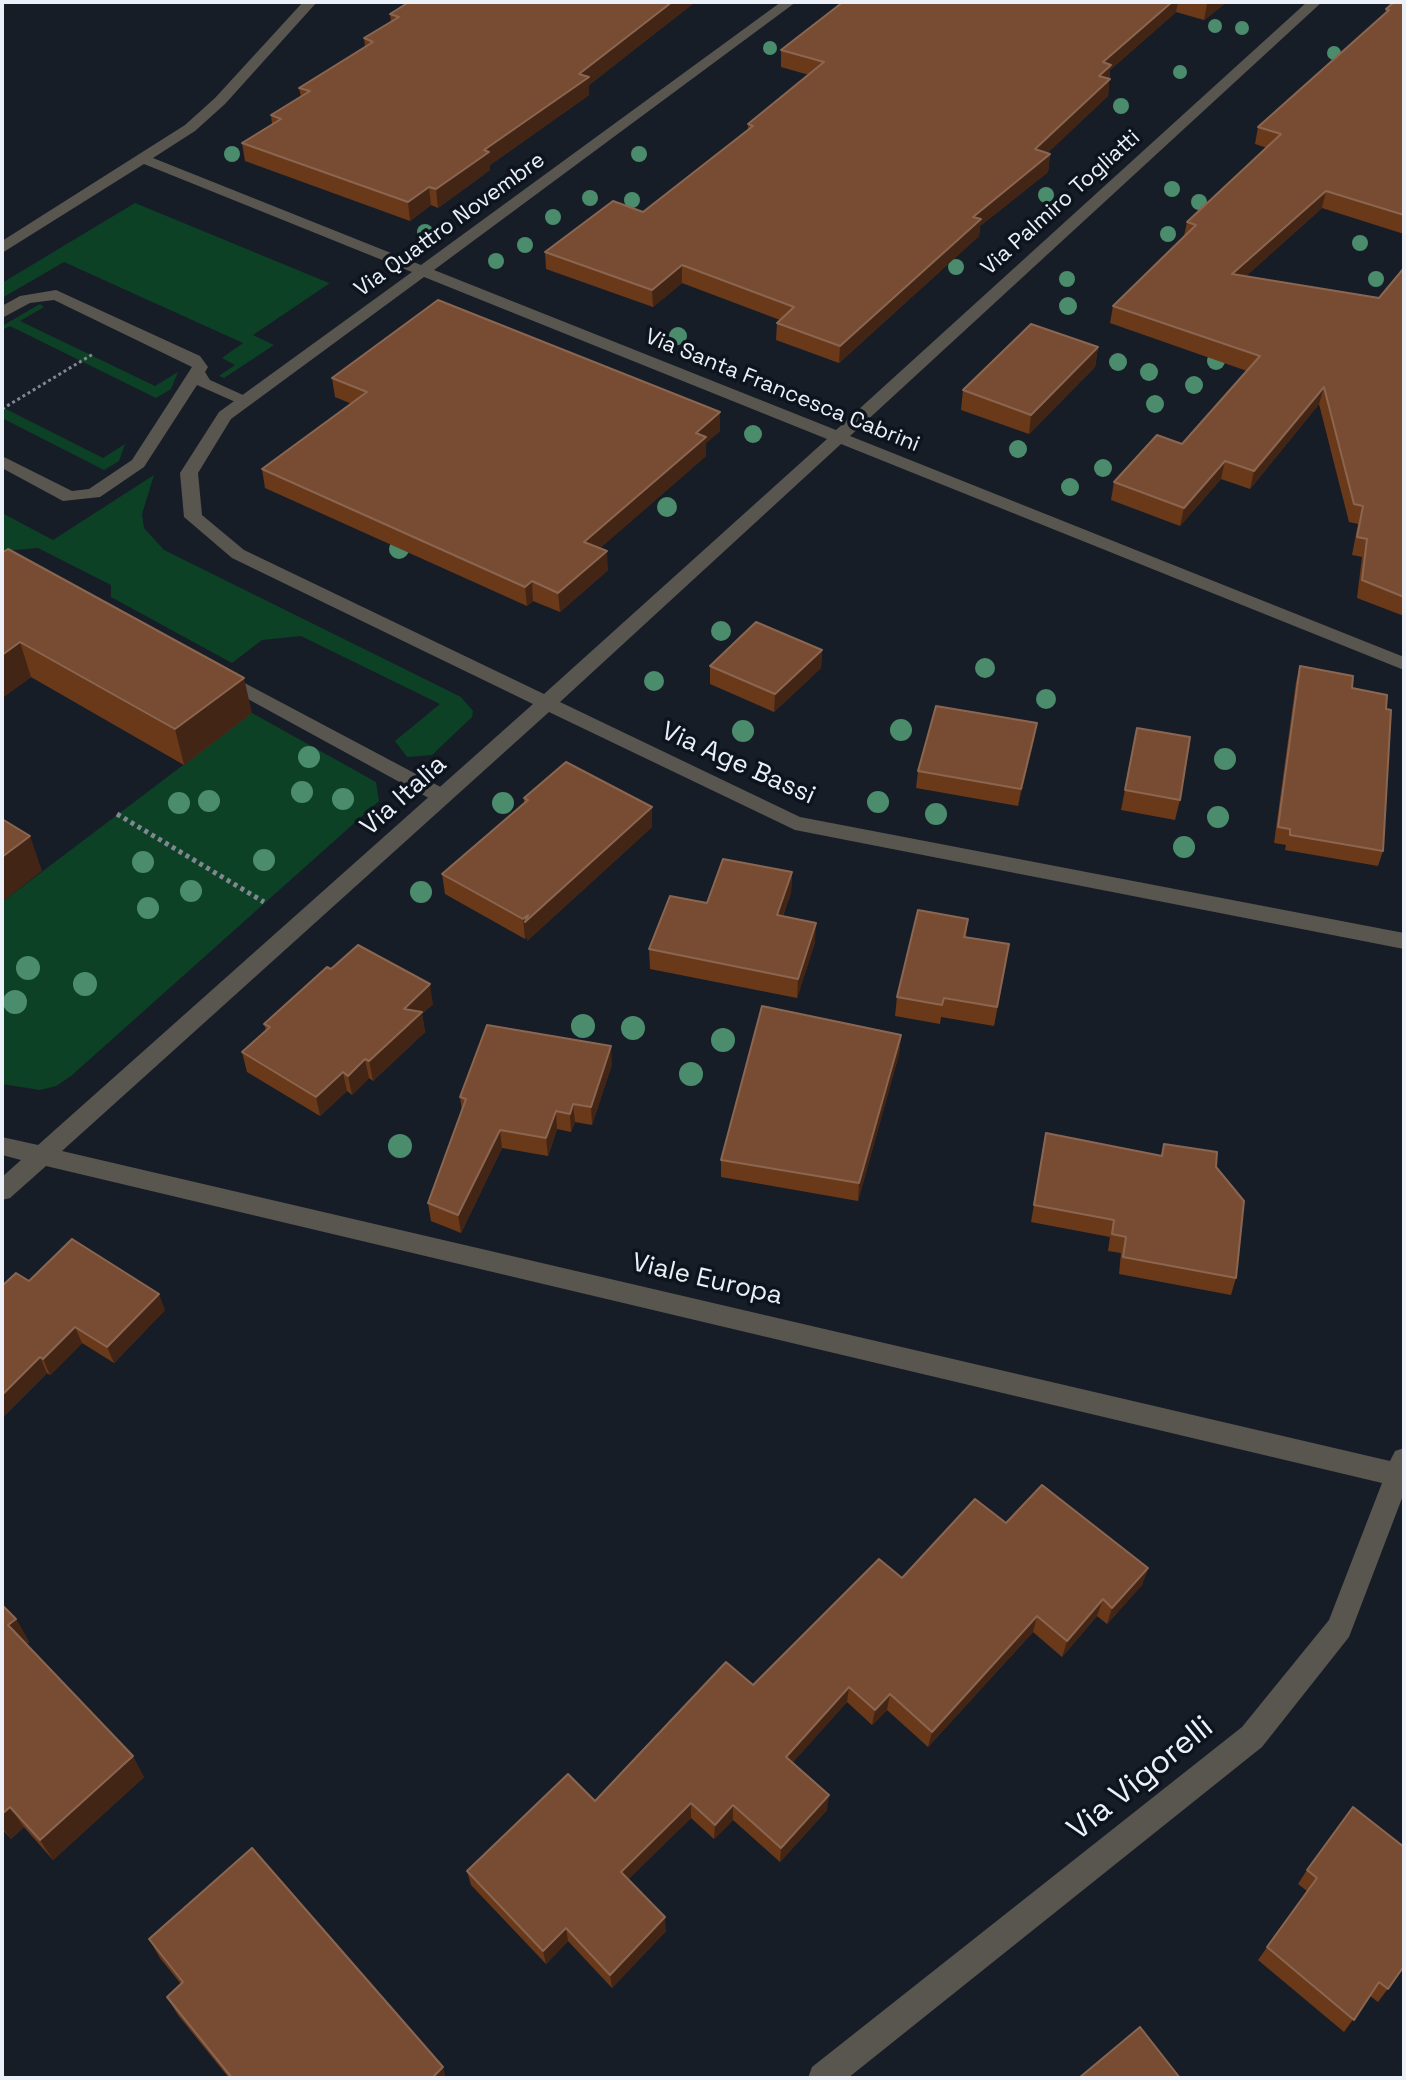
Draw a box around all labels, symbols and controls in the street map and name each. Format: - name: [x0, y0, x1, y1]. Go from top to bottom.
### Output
- street label: Via Palmiro Togliatti: [976, 125, 1146, 281]
- street label: Via Quattro Novembre: [350, 147, 550, 303]
- street label: Via Santa Francesca Cabrini: [641, 324, 923, 458]
- street label: Via Age Bassi: [656, 716, 820, 812]
- street label: Via Italia: [355, 749, 453, 843]
- street label: Viale Europa: [629, 1248, 785, 1312]
- street label: Via Vigorelli: [1060, 1709, 1222, 1849]

